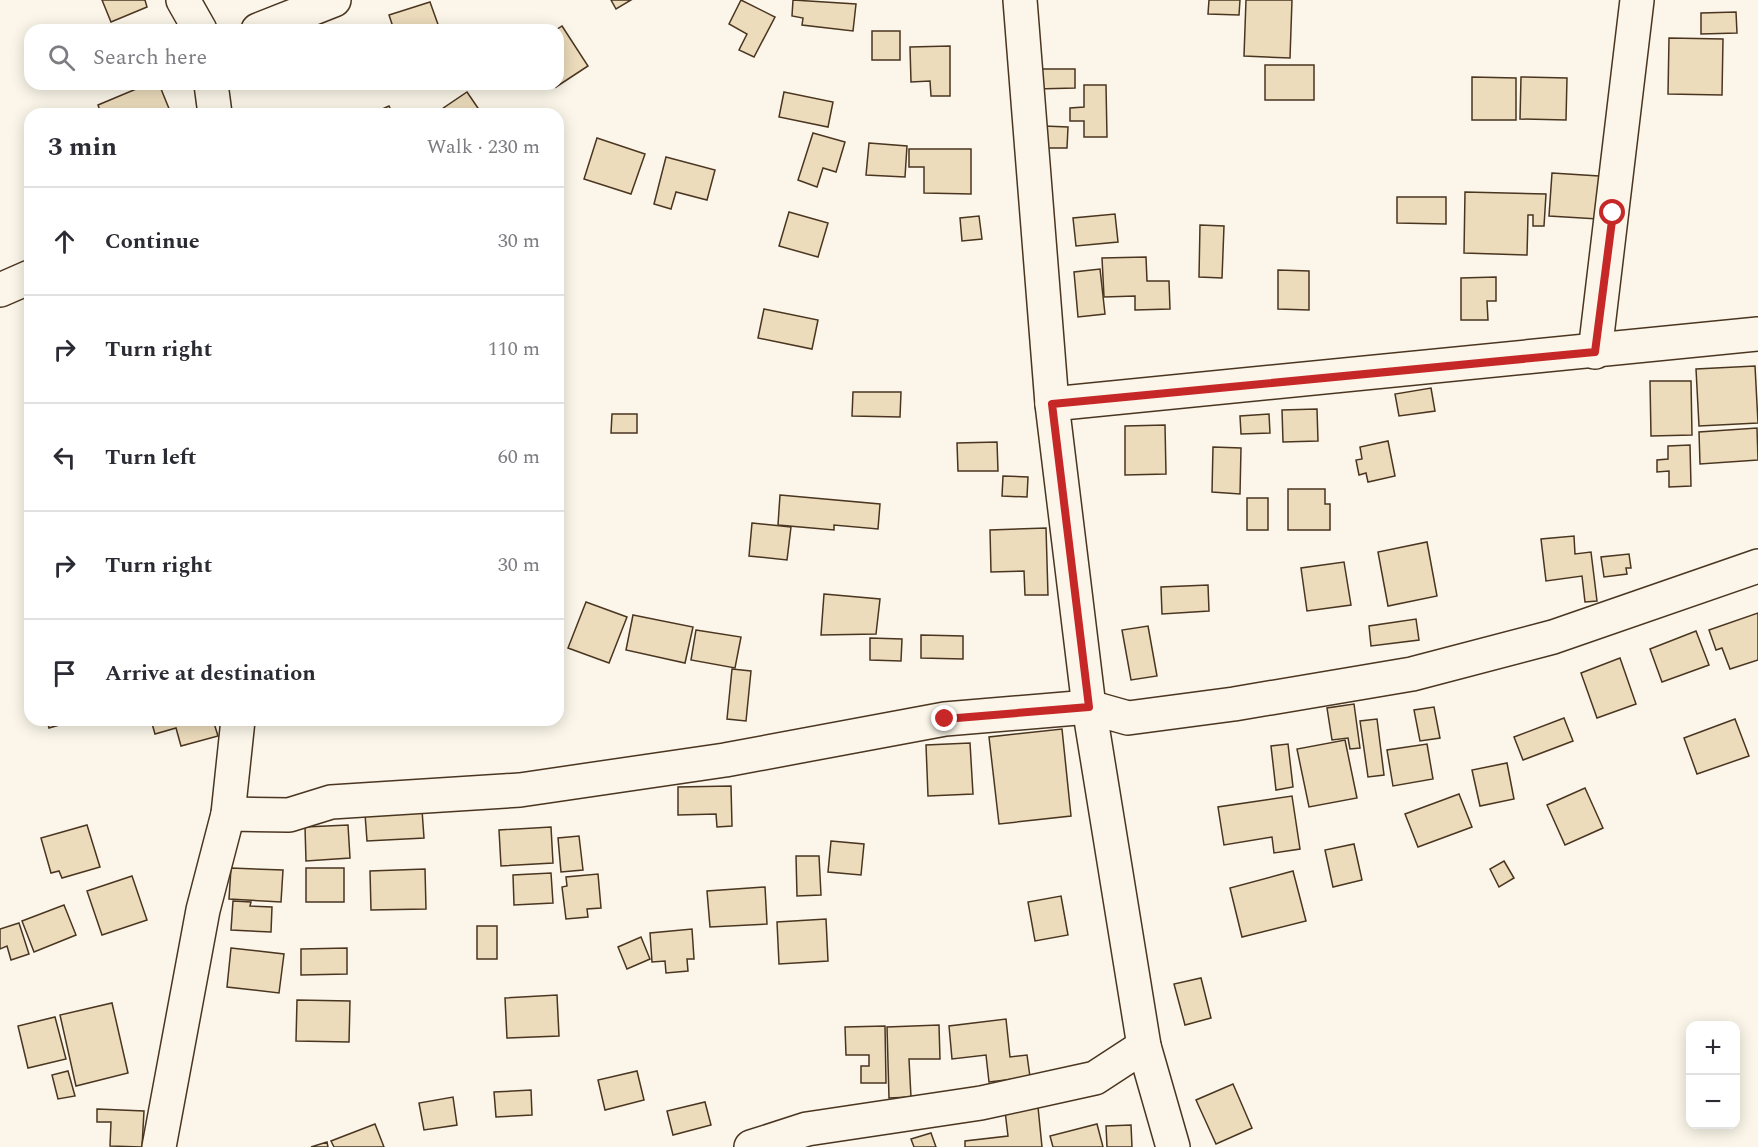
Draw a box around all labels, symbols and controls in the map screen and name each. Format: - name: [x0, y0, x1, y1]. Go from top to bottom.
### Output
- search box: [24, 24, 564, 90]
- icon: search: [45, 41, 78, 74]
- text: Search here: [93, 41, 207, 74]
- text: 3 min: [48, 127, 117, 167]
- text: Walk · 230 m: [427, 132, 540, 162]
- route start: [1599, 199, 1625, 225]
- icon: ahead: [48, 225, 81, 258]
- text: Continue: [105, 225, 200, 258]
- text: 30 m: [498, 226, 540, 256]
- icon: right: [48, 333, 81, 366]
- text: Turn right: [105, 333, 212, 366]
- text: 110 m: [488, 334, 540, 364]
- icon: left: [48, 441, 81, 474]
- text: Turn left: [105, 441, 197, 474]
- text: 60 m: [498, 442, 540, 472]
- icon: right: [48, 549, 81, 582]
- text: Turn right: [105, 549, 212, 582]
- text: 30 m: [498, 550, 540, 580]
- icon: arrive: [48, 657, 81, 690]
- text: Arrive at destination: [105, 657, 316, 690]
- route end: [931, 705, 957, 731]
- map controls: [1686, 1021, 1740, 1129]
- button: +: [1686, 1021, 1740, 1075]
- button: −: [1686, 1075, 1740, 1129]

